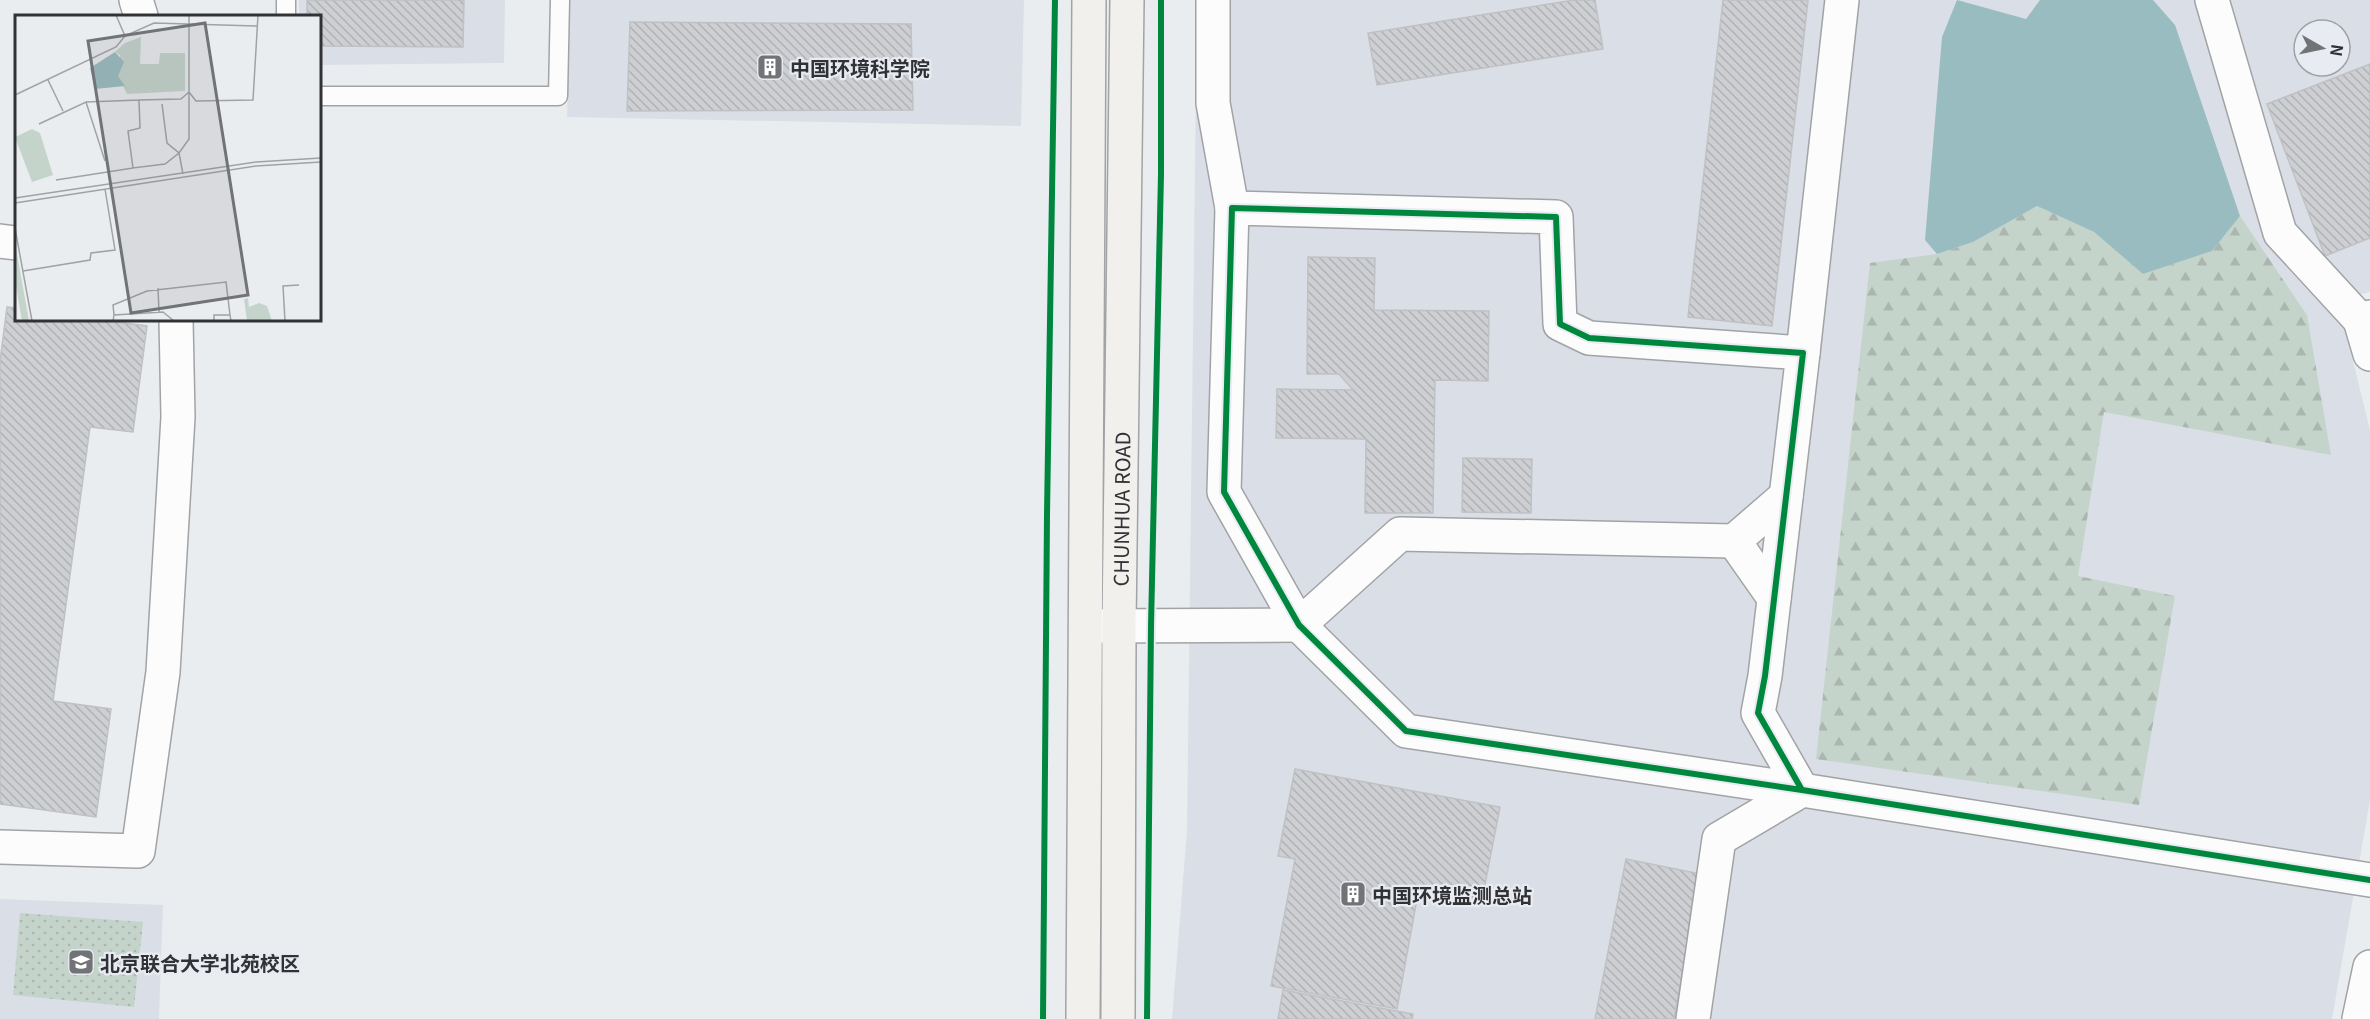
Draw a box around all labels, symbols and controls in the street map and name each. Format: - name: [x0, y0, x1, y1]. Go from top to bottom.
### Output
- inset map: [15, 15, 321, 321]
- north arrow: [2292, 18, 2352, 78]
- text: N: [2325, 43, 2351, 58]
- building icon: 中国环境科学院: [755, 52, 785, 82]
- place label: 中国环境科学院: [790, 53, 930, 82]
- street label: CHUNHUA ROAD: [1105, 432, 1136, 587]
- building icon: 中国环境监测总站: [1338, 879, 1368, 909]
- place label: 中国环境监测总站: [1372, 880, 1532, 909]
- school or university icon: 北京联合大学北苑校区: [66, 947, 96, 977]
- place label: 北京联合大学北苑校区: [100, 948, 300, 977]

